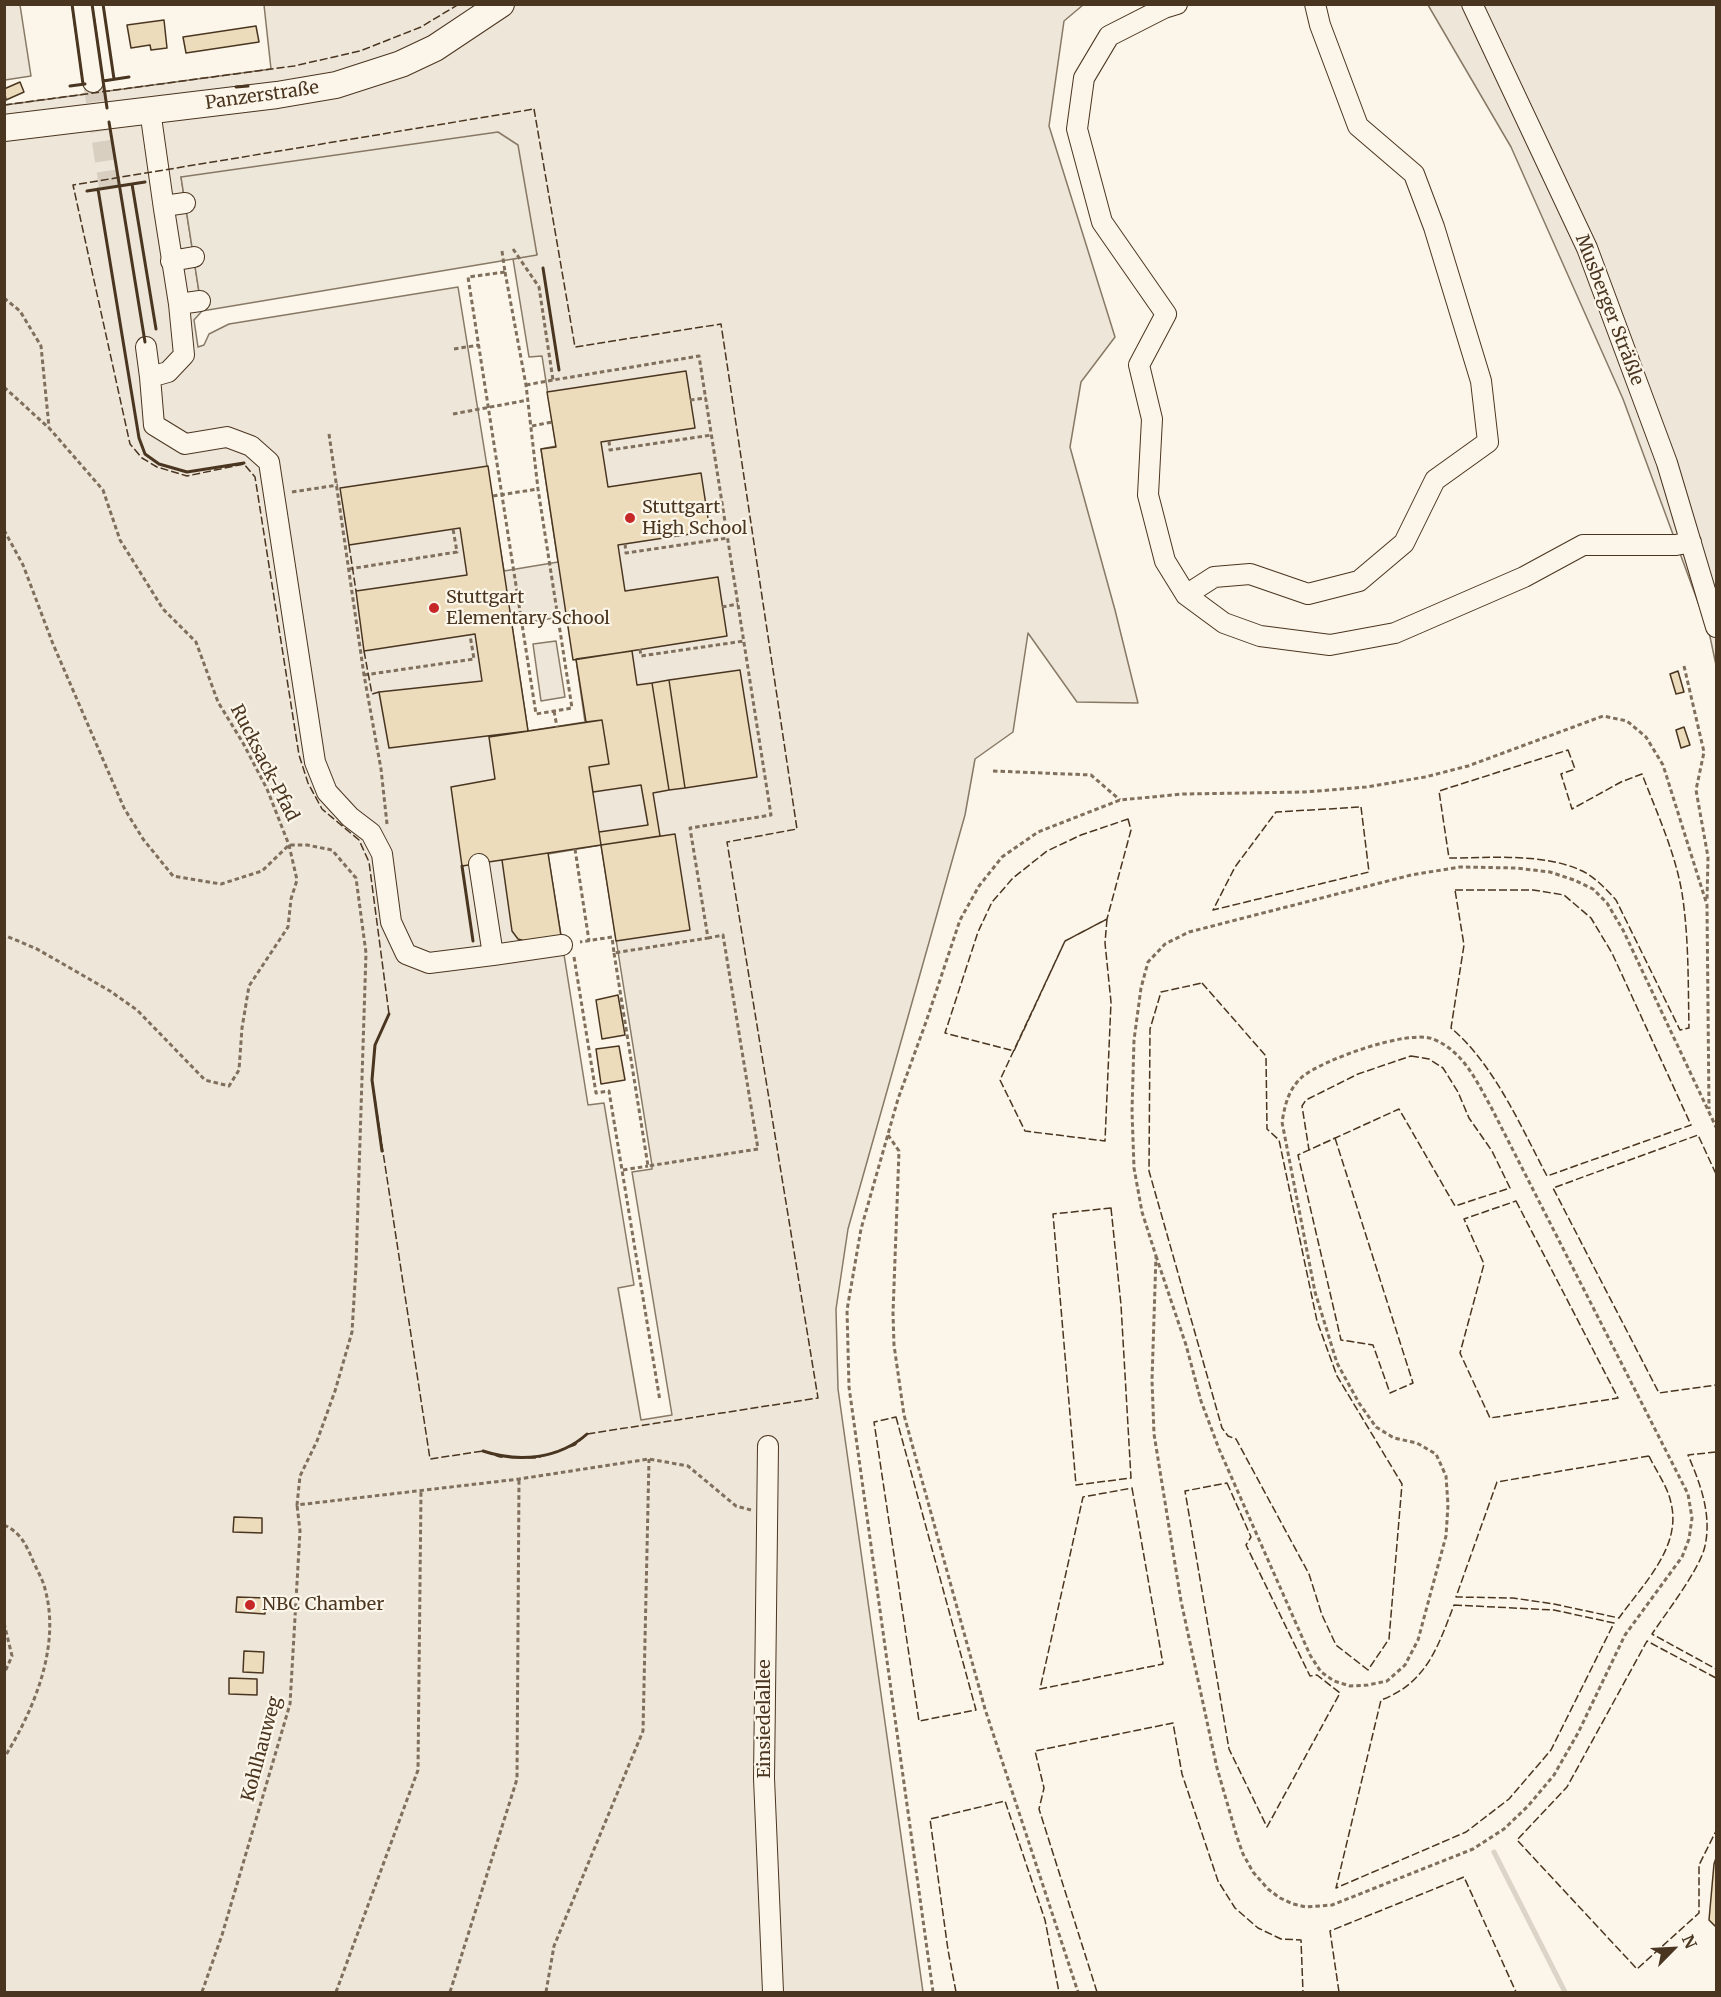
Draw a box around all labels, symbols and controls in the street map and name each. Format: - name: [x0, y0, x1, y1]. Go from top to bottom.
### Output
- street label: Panzerstraße: [204, 77, 320, 115]
- street label: Musberger Sträßle: [1570, 232, 1648, 388]
- place label: Stuttgart High School: [642, 497, 747, 540]
- marker: Stuttgart High School: [623, 511, 637, 525]
- place label: Stuttgart Elementary School: [446, 587, 610, 630]
- marker: Stuttgart Elementary School: [427, 601, 441, 615]
- street label: Rucksack-Pfad: [225, 701, 303, 825]
- place label: NBC Chamber: [262, 1594, 384, 1616]
- marker: NBC Chamber: [243, 1598, 257, 1612]
- street label: Einsiedelallee: [754, 1659, 776, 1779]
- street label: Kohlhauweg: [238, 1694, 286, 1804]
- north arrow: [1643, 1919, 1703, 1979]
- text: N: [1678, 1932, 1701, 1952]

